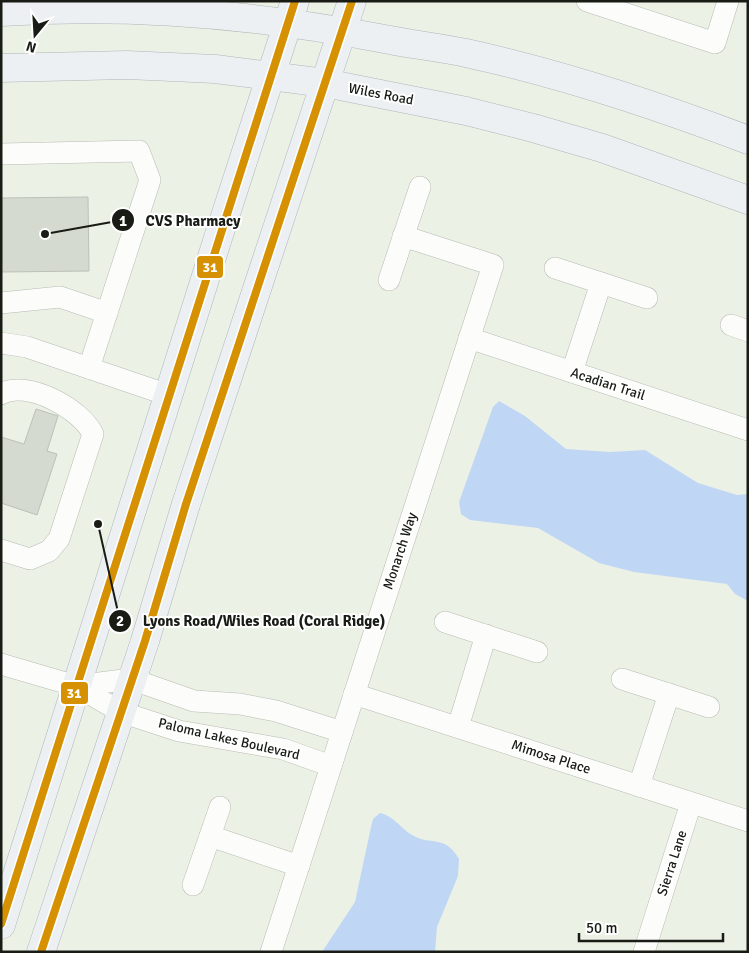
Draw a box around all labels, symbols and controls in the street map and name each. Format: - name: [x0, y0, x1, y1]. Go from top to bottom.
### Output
- north arrow: [10, 10, 60, 60]
- text: N: [24, 37, 38, 56]
- street label: Wiles Road: [347, 79, 415, 109]
- callout: CVS Pharmacy: [110, 205, 250, 235]
- text: 1: [119, 212, 127, 230]
- text: CVS Pharmacy: [145, 212, 241, 230]
- line badge: 31: [196, 255, 224, 279]
- text: 31: [202, 259, 218, 276]
- street label: Acadian Trail: [569, 364, 647, 404]
- street label: Monarch Way: [379, 510, 421, 592]
- callout: Lyons Road/Wiles Road (Coral Ridge): [108, 606, 395, 636]
- text: 2: [116, 612, 124, 630]
- text: Lyons Road/Wiles Road (Coral Ridge): [143, 612, 385, 630]
- line badge: 31: [60, 681, 89, 705]
- text: 31: [66, 685, 82, 702]
- street label: Paloma Lakes Boulevard: [157, 714, 301, 764]
- street label: Mimosa Place: [509, 736, 593, 778]
- street label: Sierra Lane: [653, 828, 691, 898]
- scale bar: [579, 910, 723, 942]
- text: 50 m: [586, 919, 617, 937]

